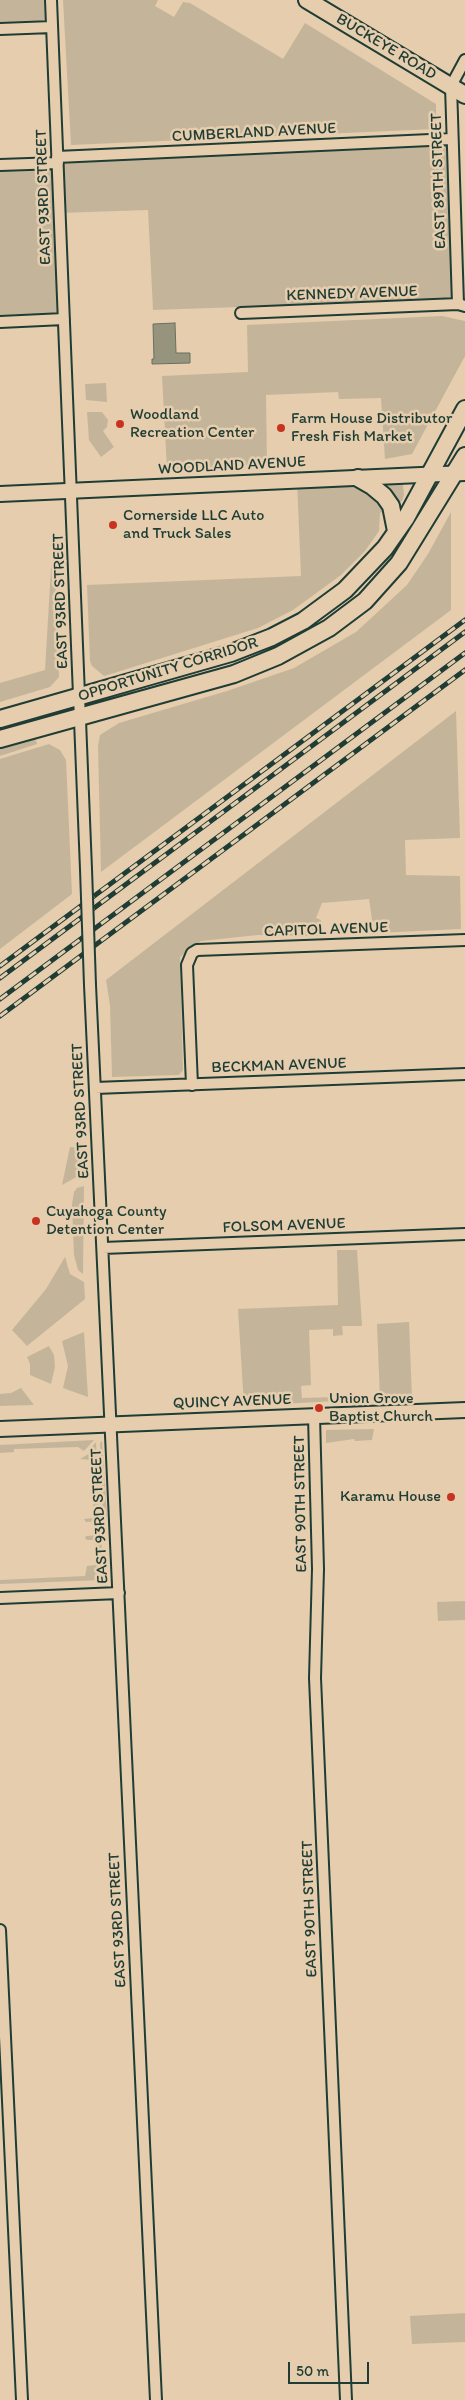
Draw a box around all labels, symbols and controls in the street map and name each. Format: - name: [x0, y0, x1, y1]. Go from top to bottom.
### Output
- street label: BUCKEYE ROAD: [332, 10, 440, 84]
- street label: EAST 89TH STREET: [427, 113, 451, 249]
- street label: CUMBERLAND AVENUE: [171, 119, 337, 147]
- street label: EAST 93RD STREET: [32, 129, 56, 265]
- street label: KENNEDY AVENUE: [286, 282, 418, 306]
- place label: Woodland Recreation Center: [130, 405, 254, 443]
- place label: Farm House Distributor Fresh Fish Market: [291, 409, 452, 447]
- marker: Woodland Recreation Center: [114, 418, 126, 430]
- marker: Farm House Distributor Fresh Fish Market: [275, 422, 287, 434]
- street label: WOODLAND AVENUE: [158, 453, 306, 479]
- place label: Cornerside LLC Auto and Truck Sales: [123, 506, 264, 544]
- marker: Cornerside LLC Auto and Truck Sales: [107, 519, 119, 531]
- street label: EAST 93RD STREET: [49, 533, 73, 669]
- street label: OPPORTUNITY CORRIDOR: [76, 633, 260, 707]
- street label: CAPITOL AVENUE: [264, 918, 388, 942]
- street label: EAST 93RD STREET: [68, 1043, 94, 1179]
- street label: BECKMAN AVENUE: [211, 1054, 347, 1078]
- place label: Cuyahoga County Detention Center: [46, 1202, 167, 1240]
- street label: FOLSOM AVENUE: [222, 1214, 346, 1238]
- marker: Cuyahoga County Detention Center: [30, 1215, 42, 1227]
- place label: Union Grove Baptist Church: [329, 1389, 433, 1427]
- street label: QUINCY AVENUE: [172, 1390, 292, 1414]
- marker: Union Grove Baptist Church: [313, 1402, 325, 1414]
- street label: EAST 90TH STREET: [290, 1435, 312, 1573]
- street label: EAST 93RD STREET: [87, 1448, 113, 1584]
- place label: Karamu House: [340, 1487, 441, 1507]
- marker: Karamu House: [445, 1491, 457, 1503]
- street label: EAST 90TH STREET: [298, 1840, 322, 1978]
- street label: EAST 93RD STREET: [105, 1852, 131, 1988]
- scale bar: [290, 2352, 371, 2384]
- text: 50 m: [296, 2362, 329, 2380]

